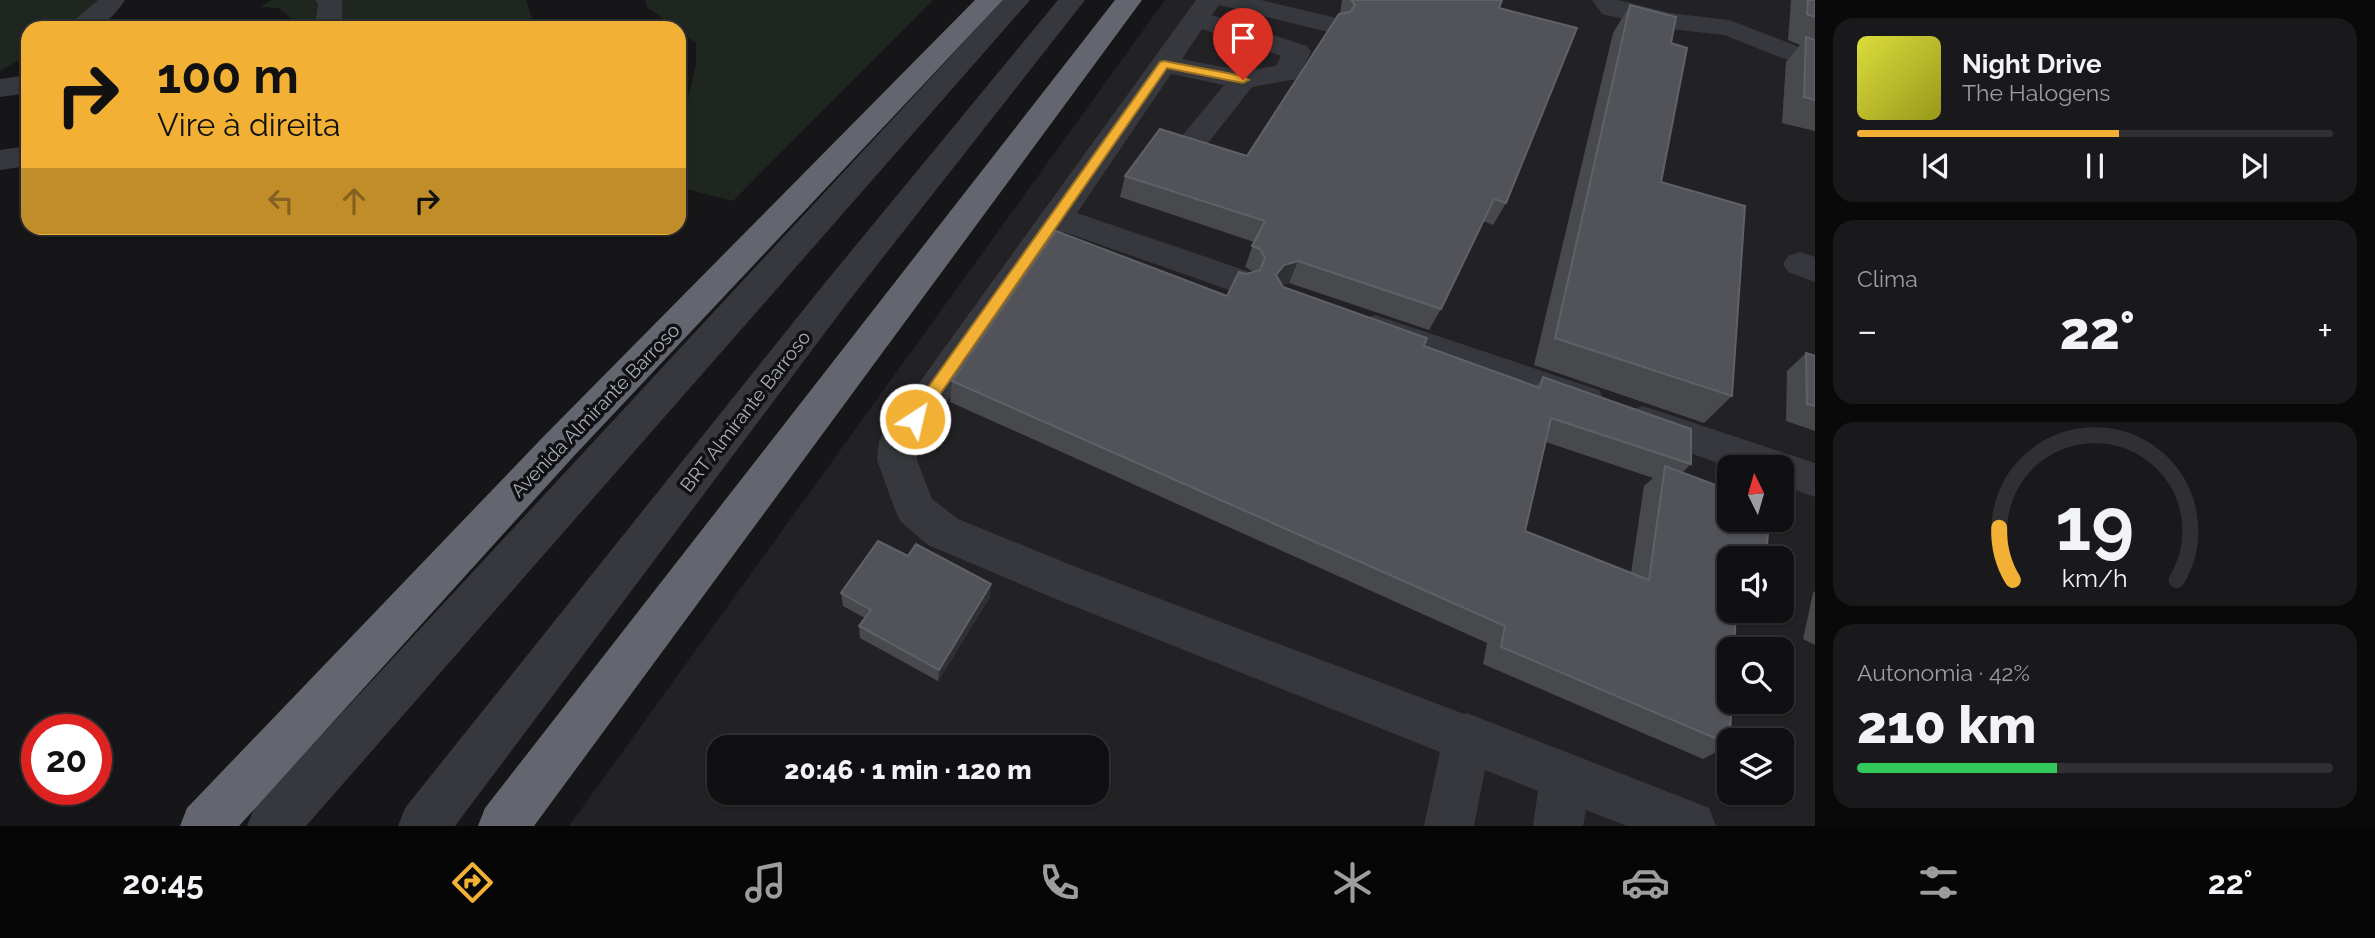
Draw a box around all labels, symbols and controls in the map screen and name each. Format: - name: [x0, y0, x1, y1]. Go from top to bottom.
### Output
- pin: [1213, 8, 1273, 80]
- icon: arrive: [1224, 19, 1262, 57]
- text: 100 m: [157, 47, 299, 104]
- icon: right: [42, 49, 133, 140]
- text: Night Drive: [1962, 49, 2101, 79]
- text: The Halogens: [1962, 79, 2110, 106]
- text: Vire à direita: [157, 106, 340, 143]
- icon: previous: [1917, 147, 1955, 185]
- icon: pause: [2076, 147, 2114, 185]
- icon: next: [2235, 147, 2273, 185]
- icon: left: [262, 182, 300, 220]
- icon: ahead: [335, 182, 373, 220]
- icon: right: [408, 182, 446, 220]
- text: Clima: [1857, 265, 1918, 292]
- text: 22°: [2060, 300, 2135, 361]
- text: −: [1857, 308, 1877, 353]
- text: +: [2317, 308, 2333, 353]
- street label: Avenida Almirante Barroso: [506, 319, 684, 501]
- street label: BRT Almirante Barroso: [675, 326, 815, 496]
- position arrow: [878, 382, 952, 456]
- north arrow: [1717, 455, 1794, 532]
- map controls: [1717, 455, 1794, 805]
- text: 19: [2056, 482, 2134, 567]
- button: sound: [1717, 546, 1794, 623]
- text: km/h: [2062, 563, 2128, 593]
- button: search: [1717, 637, 1794, 714]
- text: Autonomia · 42%: [1857, 659, 2030, 686]
- text: 210 km: [1857, 694, 2036, 755]
- speed limit sign: 20: [21, 714, 112, 805]
- button: layers: [1717, 728, 1794, 805]
- text: 20:46 · 1 min · 120 m: [784, 755, 1032, 785]
- icon: directions: [448, 858, 497, 907]
- icon: music: [741, 858, 790, 907]
- icon: phone: [1035, 858, 1084, 907]
- icon: climate: [1328, 858, 1377, 907]
- icon: car: [1621, 858, 1670, 907]
- icon: filters: [1914, 858, 1963, 907]
- text: 20:45: [122, 864, 204, 901]
- text: 22°: [2208, 864, 2253, 901]

